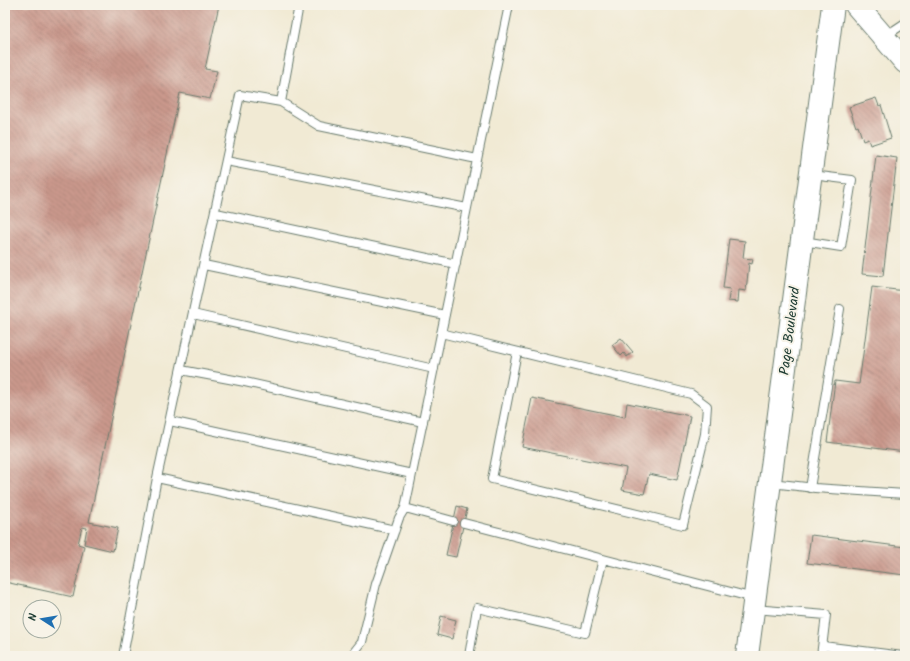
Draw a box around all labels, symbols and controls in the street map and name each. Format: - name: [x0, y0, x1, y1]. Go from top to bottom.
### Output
- street label: Page Boulevard: [774, 285, 806, 376]
- north arrow: [22, 599, 62, 639]
- text: N: [24, 612, 43, 622]

